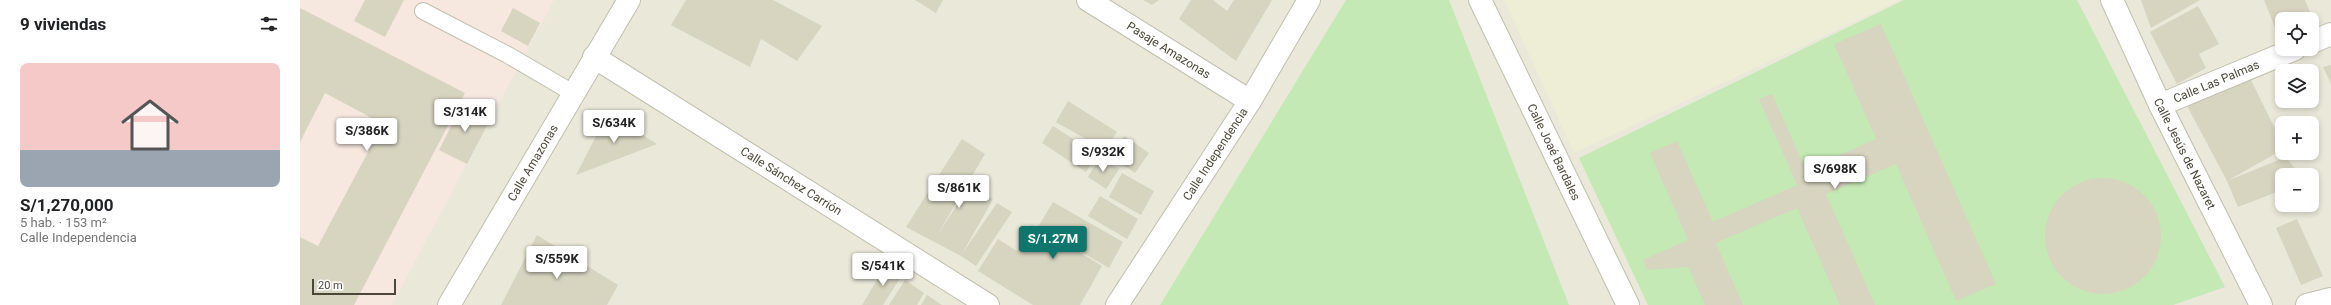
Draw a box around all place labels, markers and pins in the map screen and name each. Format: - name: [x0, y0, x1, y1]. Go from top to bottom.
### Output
- pin: S/314K: [432, 99, 498, 133]
- pin: S/634K: [581, 110, 647, 144]
- pin: S/386K: [334, 118, 400, 152]
- pin: S/932K: [1070, 139, 1136, 173]
- pin: S/698K: [1802, 156, 1868, 190]
- pin: S/861K: [926, 175, 992, 209]
- pin: S/1.27M: [1016, 226, 1090, 260]
- pin: S/559K: [524, 246, 590, 280]
- pin: S/541K: [850, 253, 916, 287]

